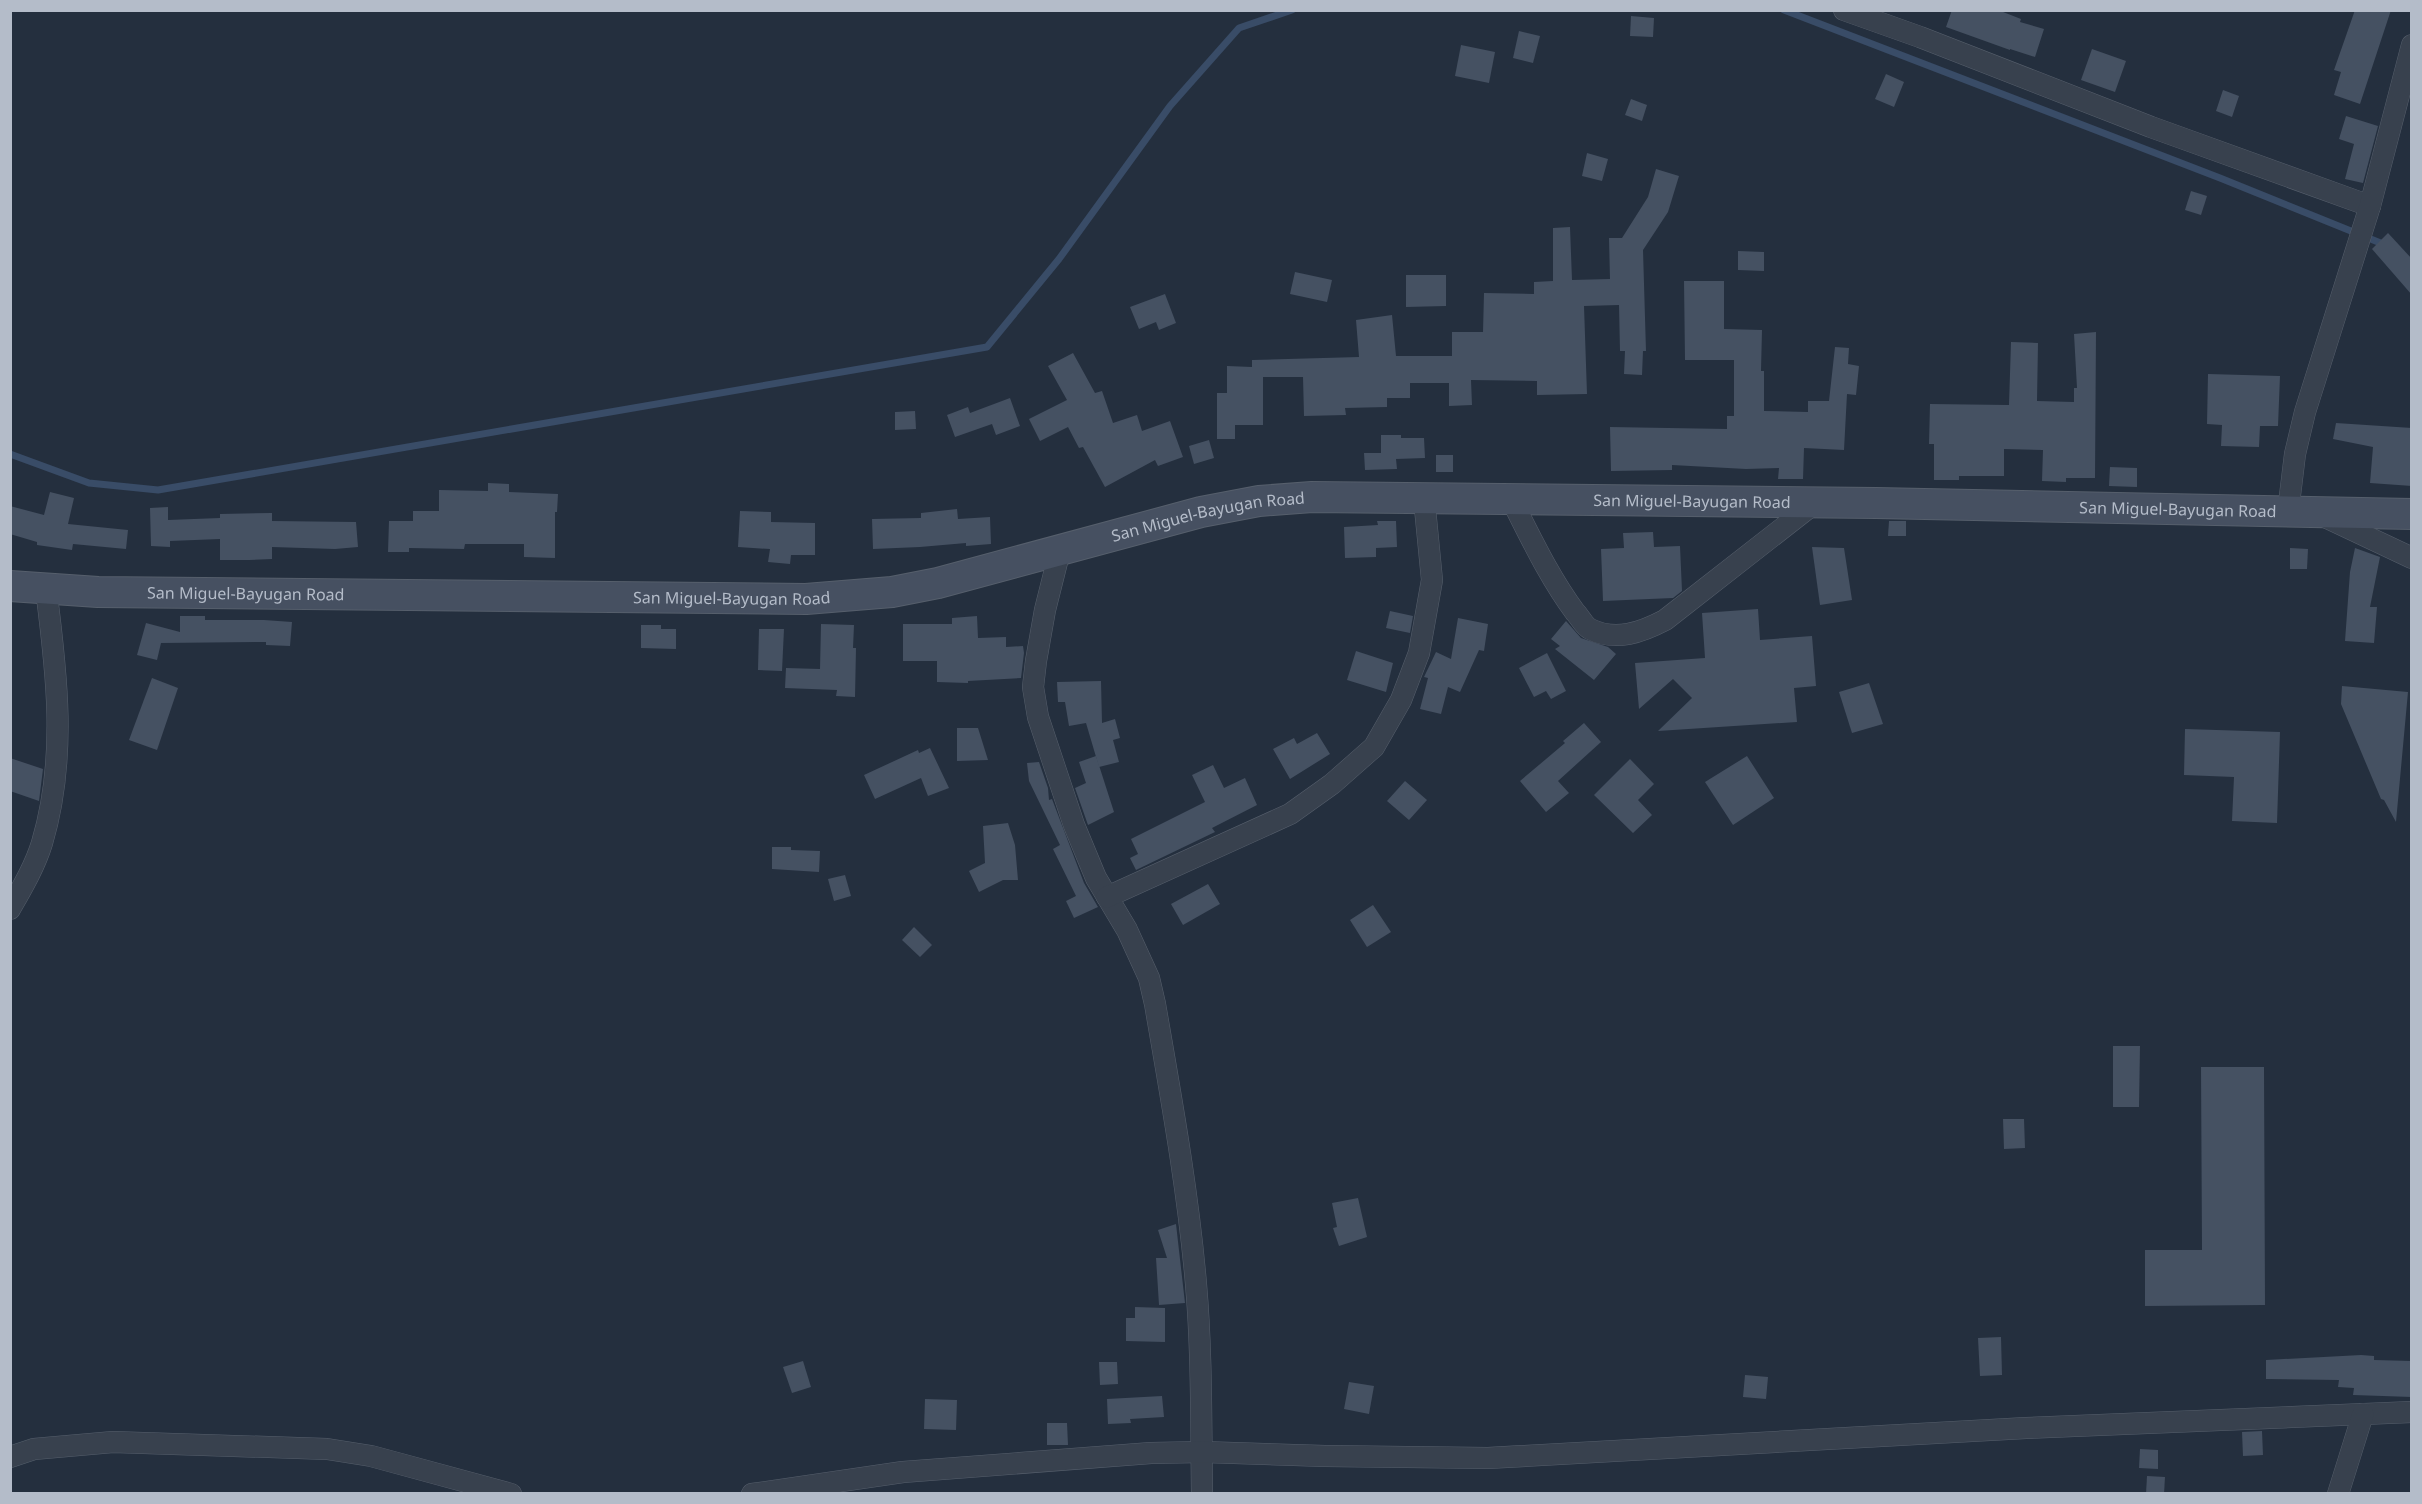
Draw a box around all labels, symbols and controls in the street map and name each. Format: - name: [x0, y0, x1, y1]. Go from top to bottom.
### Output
- street label: San Miguel-Bayugan Road: [1109, 487, 1306, 547]
- street label: San Miguel-Bayugan Road: [1593, 489, 1791, 513]
- street label: San Miguel-Bayugan Road: [2079, 496, 2277, 522]
- street label: San Miguel-Bayugan Road: [147, 581, 345, 605]
- street label: San Miguel-Bayugan Road: [633, 586, 831, 610]

